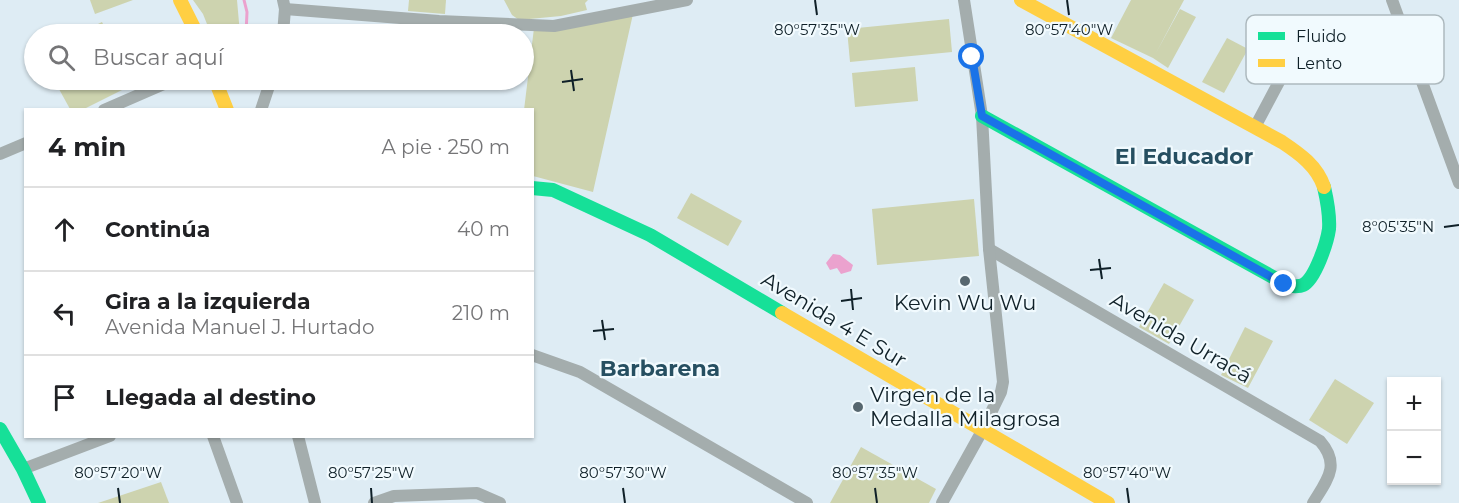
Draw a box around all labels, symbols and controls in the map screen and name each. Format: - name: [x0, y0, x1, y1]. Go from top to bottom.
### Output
- legend: [1246, 15, 1444, 84]
- text: 80°57'35"W: [774, 20, 860, 39]
- text: 80°57'40"W: [1025, 20, 1113, 39]
- search box: [24, 24, 534, 90]
- text: Fluido: [1296, 27, 1346, 46]
- icon: search: [45, 41, 78, 74]
- route start: [958, 43, 984, 69]
- text: Buscar aquí: [93, 44, 224, 71]
- text: Lento: [1296, 54, 1342, 73]
- text: 4 min: [48, 131, 126, 163]
- text: A pie · 250 m: [382, 135, 510, 159]
- district label: El Educador: [1115, 143, 1253, 170]
- icon: ahead: [48, 213, 81, 246]
- text: Continúa: [105, 216, 210, 243]
- text: 40 m: [457, 217, 510, 241]
- text: 8°05'35"N: [1362, 217, 1434, 236]
- street label: Avenida 4 E Sur: [757, 266, 911, 373]
- route end: [1270, 270, 1296, 296]
- marker: Kevin Wu Wu: [958, 274, 972, 288]
- street label: Avenida Urracá: [1106, 287, 1256, 388]
- text: Gira a la izquierda: [105, 288, 311, 315]
- place label: Kevin Wu Wu: [894, 290, 1036, 315]
- icon: left: [48, 297, 81, 330]
- text: 210 m: [452, 301, 510, 325]
- text: Avenida Manuel J. Hurtado: [105, 315, 374, 339]
- district label: Barbarena: [600, 355, 720, 382]
- map controls: [1387, 377, 1441, 485]
- button: +: [1387, 377, 1441, 431]
- icon: arrive: [48, 381, 81, 414]
- place label: Virgen de la Medalla Milagrosa: [870, 382, 1061, 431]
- text: Llegada al destino: [105, 384, 316, 411]
- marker: Virgen de la Medalla Milagrosa: [851, 400, 865, 414]
- button: −: [1387, 431, 1441, 485]
- text: 80°57'20"W: [74, 463, 162, 482]
- text: 80°57'25"W: [328, 463, 414, 482]
- text: 80°57'30"W: [579, 463, 667, 482]
- text: 80°57'35"W: [832, 463, 918, 482]
- text: 80°57'40"W: [1083, 463, 1171, 482]

